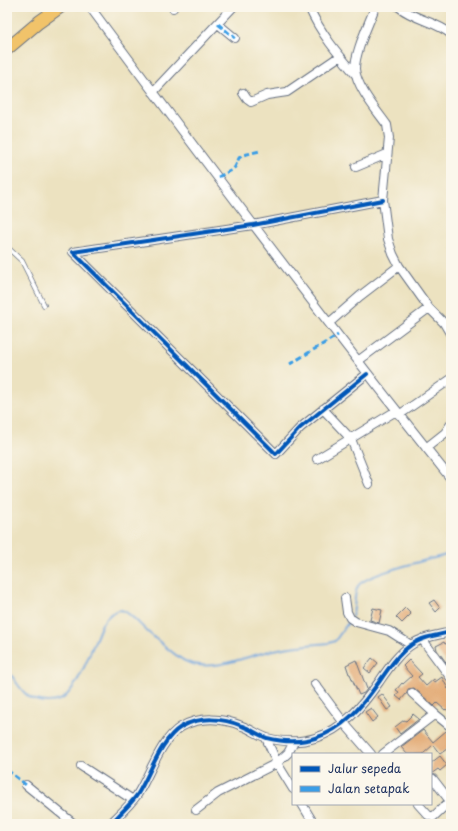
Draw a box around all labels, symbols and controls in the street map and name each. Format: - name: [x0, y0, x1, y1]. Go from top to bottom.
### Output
- legend: [292, 753, 432, 805]
- text: Jalur sepeda: [328, 759, 402, 777]
- text: Jalan setapak: [328, 779, 410, 797]

